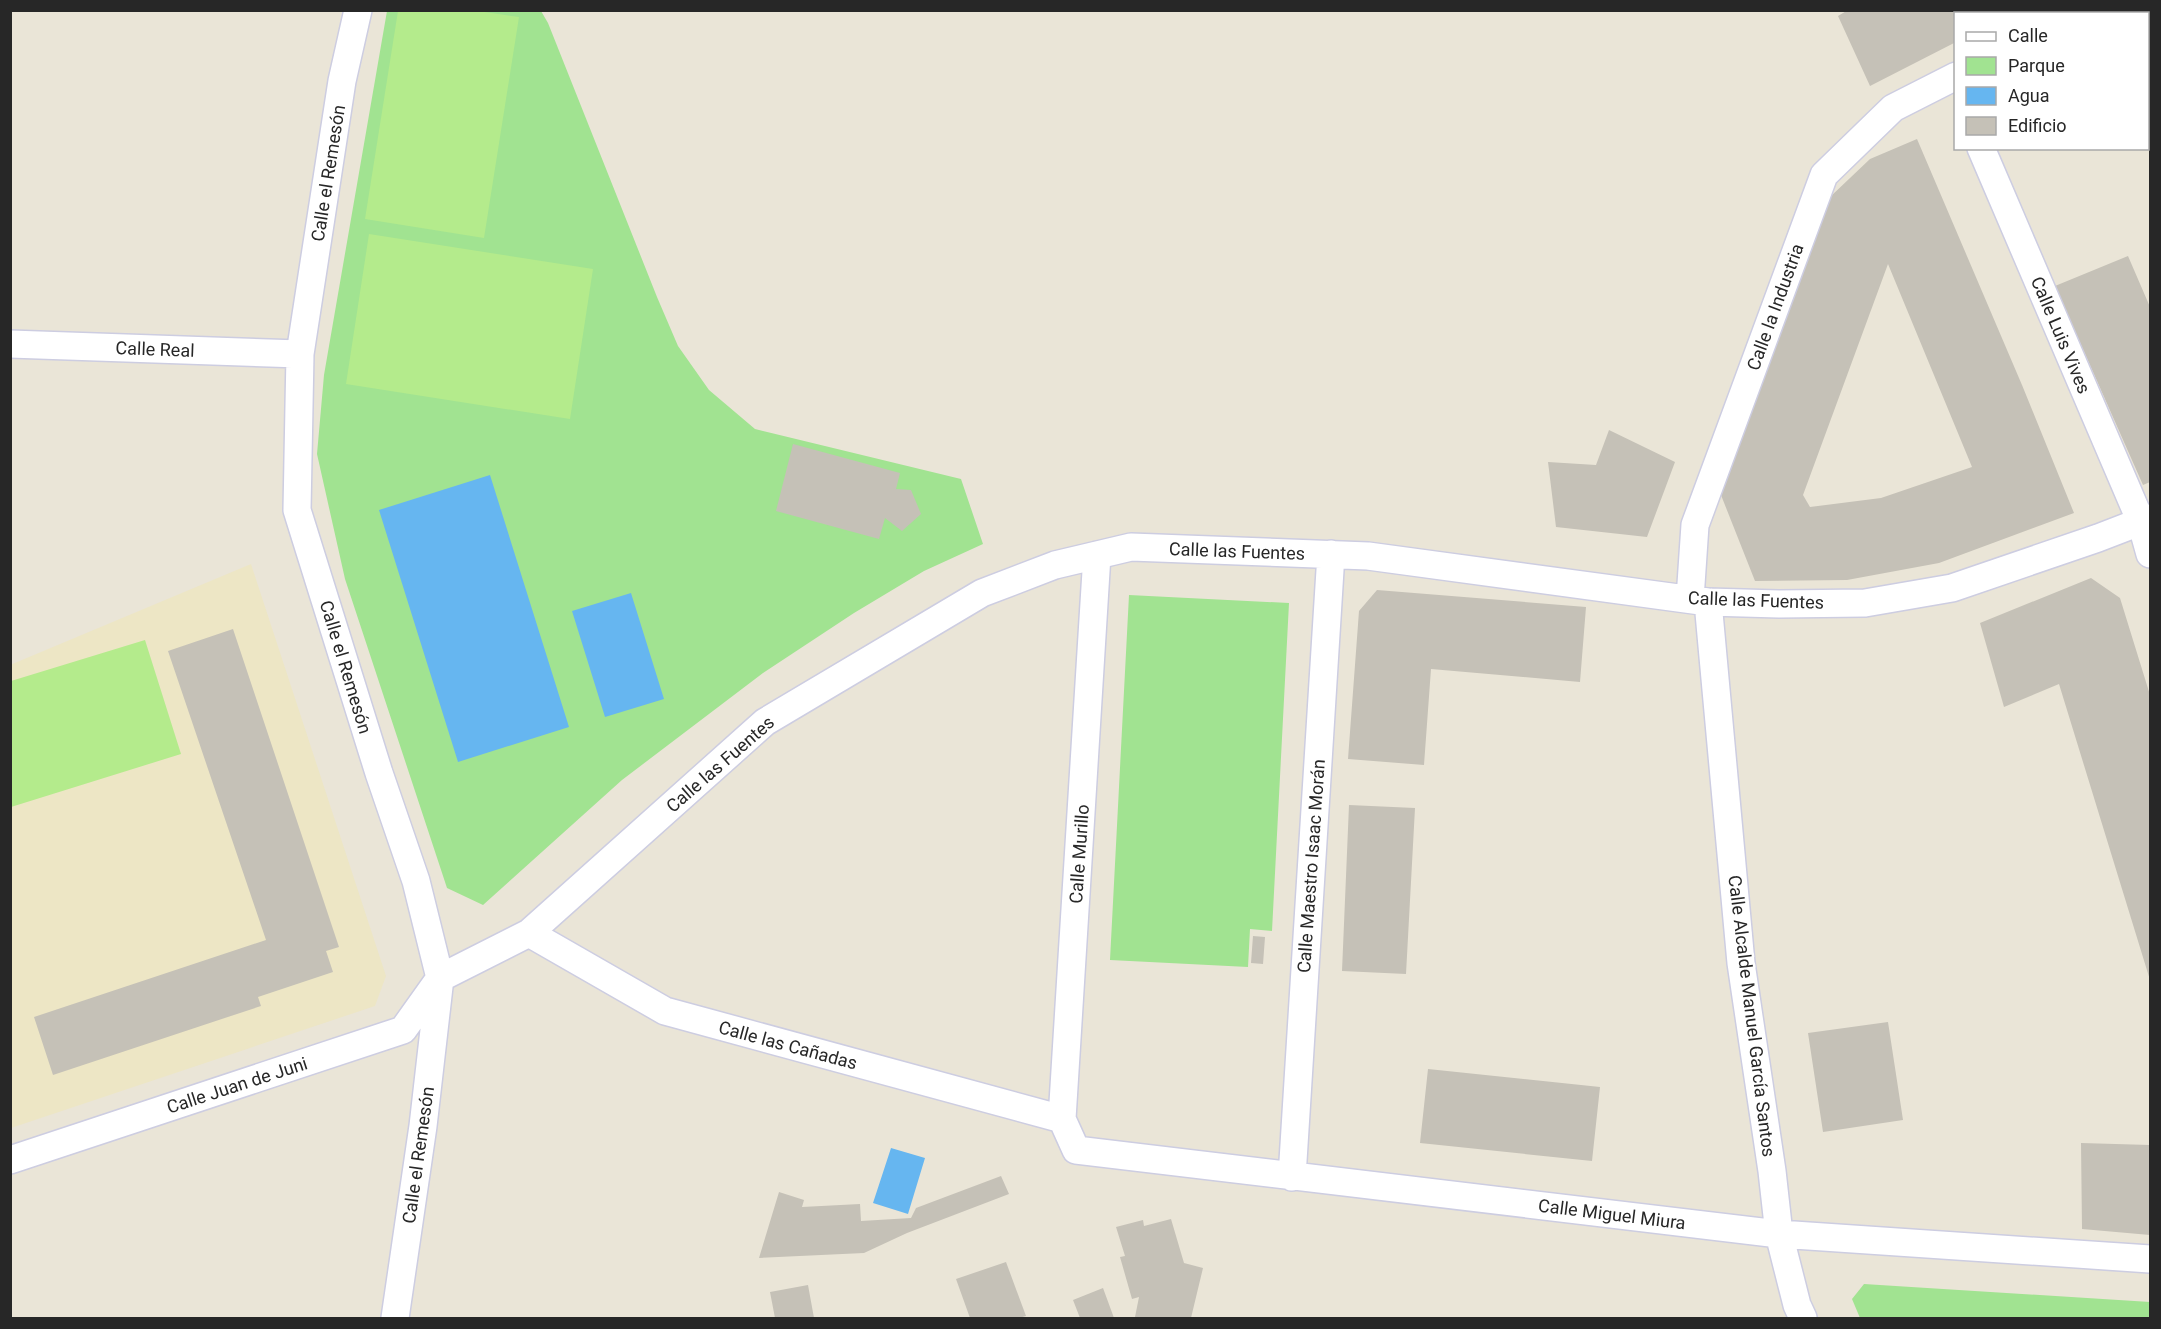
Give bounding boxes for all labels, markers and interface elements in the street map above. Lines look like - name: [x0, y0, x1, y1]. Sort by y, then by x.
- legend: [1954, 12, 2149, 150]
- text: Calle: [2008, 25, 2048, 46]
- text: Parque: [2008, 55, 2065, 76]
- text: Agua: [2008, 85, 2050, 106]
- street label: Calle el Remesón: [307, 103, 349, 243]
- text: Edificio: [2008, 115, 2067, 136]
- street label: Calle la Industria: [1742, 241, 1808, 373]
- street label: Calle Luis Vives: [2027, 273, 2095, 397]
- street label: Calle Real: [115, 337, 195, 361]
- street label: Calle las Fuentes: [1169, 538, 1305, 564]
- street label: Calle las Fuentes: [1688, 587, 1824, 613]
- street label: Calle el Remesón: [316, 598, 376, 736]
- street label: Calle las Fuentes: [662, 711, 778, 817]
- street label: Calle Maestro Isaac Morán: [1293, 758, 1329, 974]
- street label: Calle Murillo: [1065, 804, 1093, 904]
- street label: Calle Alcalde Manuel García Santos: [1724, 874, 1780, 1158]
- street label: Calle las Cañadas: [716, 1016, 860, 1074]
- street label: Calle Juan de Juni: [164, 1052, 310, 1118]
- street label: Calle el Remesón: [398, 1085, 438, 1225]
- street label: Calle Miguel Miura: [1537, 1195, 1687, 1233]

